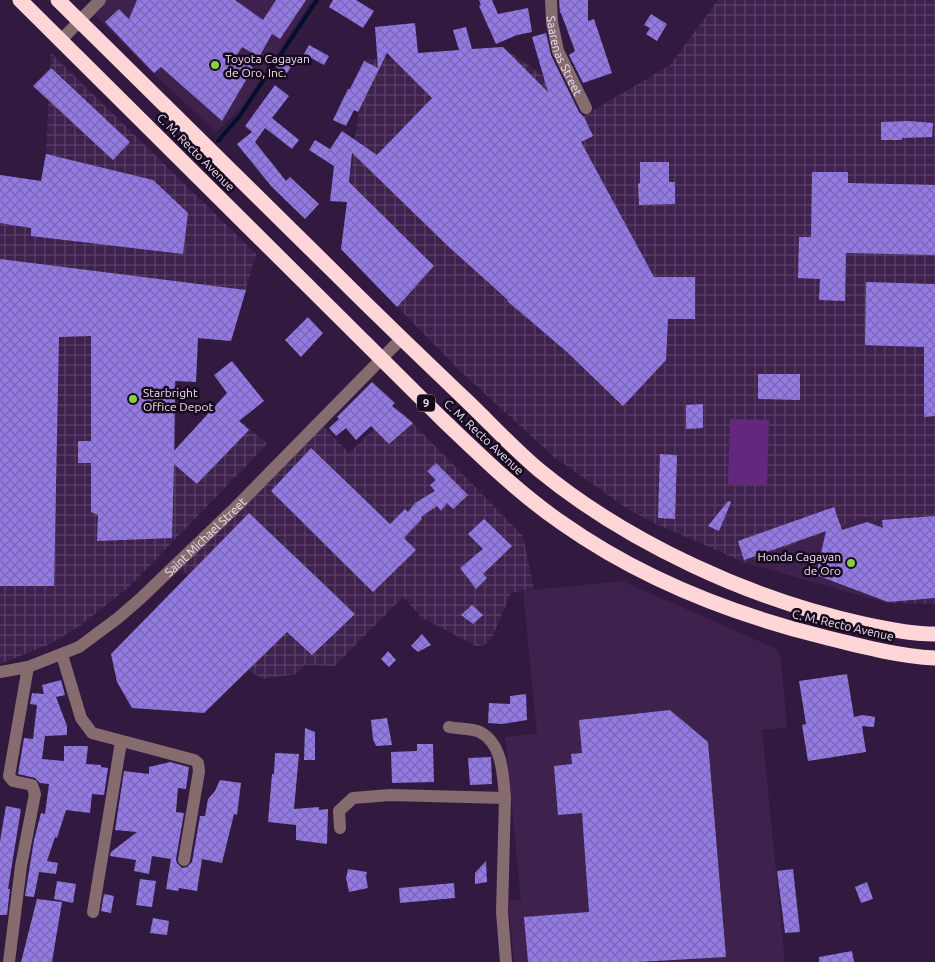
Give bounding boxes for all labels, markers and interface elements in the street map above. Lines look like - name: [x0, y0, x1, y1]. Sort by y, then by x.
- street label: Saarenas Street: [545, 16, 585, 98]
- place label: Toyota Cagayan de Oro, Inc.: [225, 52, 310, 79]
- marker: Toyota Cagayan de Oro, Inc.: [209, 59, 221, 71]
- street label: C. M. Recto Avenue: [155, 111, 237, 193]
- place label: Starbright Office Depot: [143, 386, 213, 413]
- marker: Starbright Office Depot: [127, 393, 139, 405]
- road number: 9: [417, 394, 435, 412]
- street label: C. M. Recto Avenue: [442, 397, 526, 477]
- street label: Saint Michael Street: [162, 494, 249, 579]
- place label: Honda Cagayan de Oro: [757, 550, 841, 577]
- marker: Honda Cagayan de Oro: [845, 557, 857, 569]
- street label: C. M. Recto Avenue: [791, 607, 895, 643]

